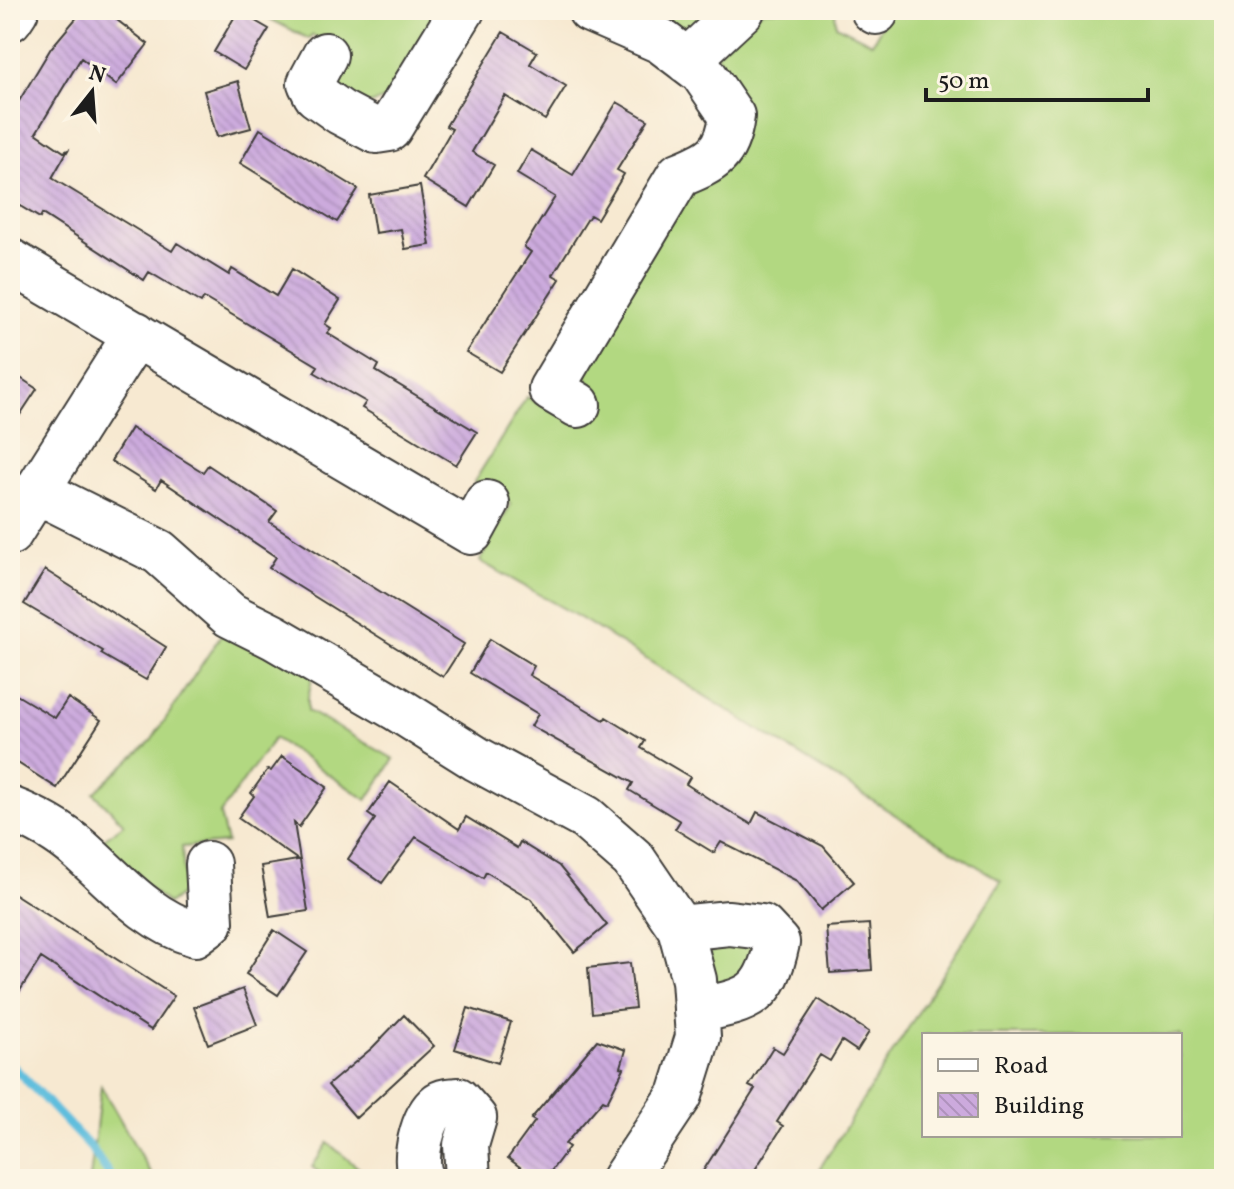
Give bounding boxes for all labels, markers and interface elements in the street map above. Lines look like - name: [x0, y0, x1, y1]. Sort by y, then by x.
- north arrow: [52, 52, 132, 132]
- scale bar: [926, 52, 1148, 102]
- text: N: [85, 58, 109, 92]
- text: 50 m: [938, 65, 990, 99]
- legend: [922, 1033, 1182, 1137]
- text: Road: [994, 1050, 1048, 1084]
- text: Building: [994, 1090, 1084, 1124]

